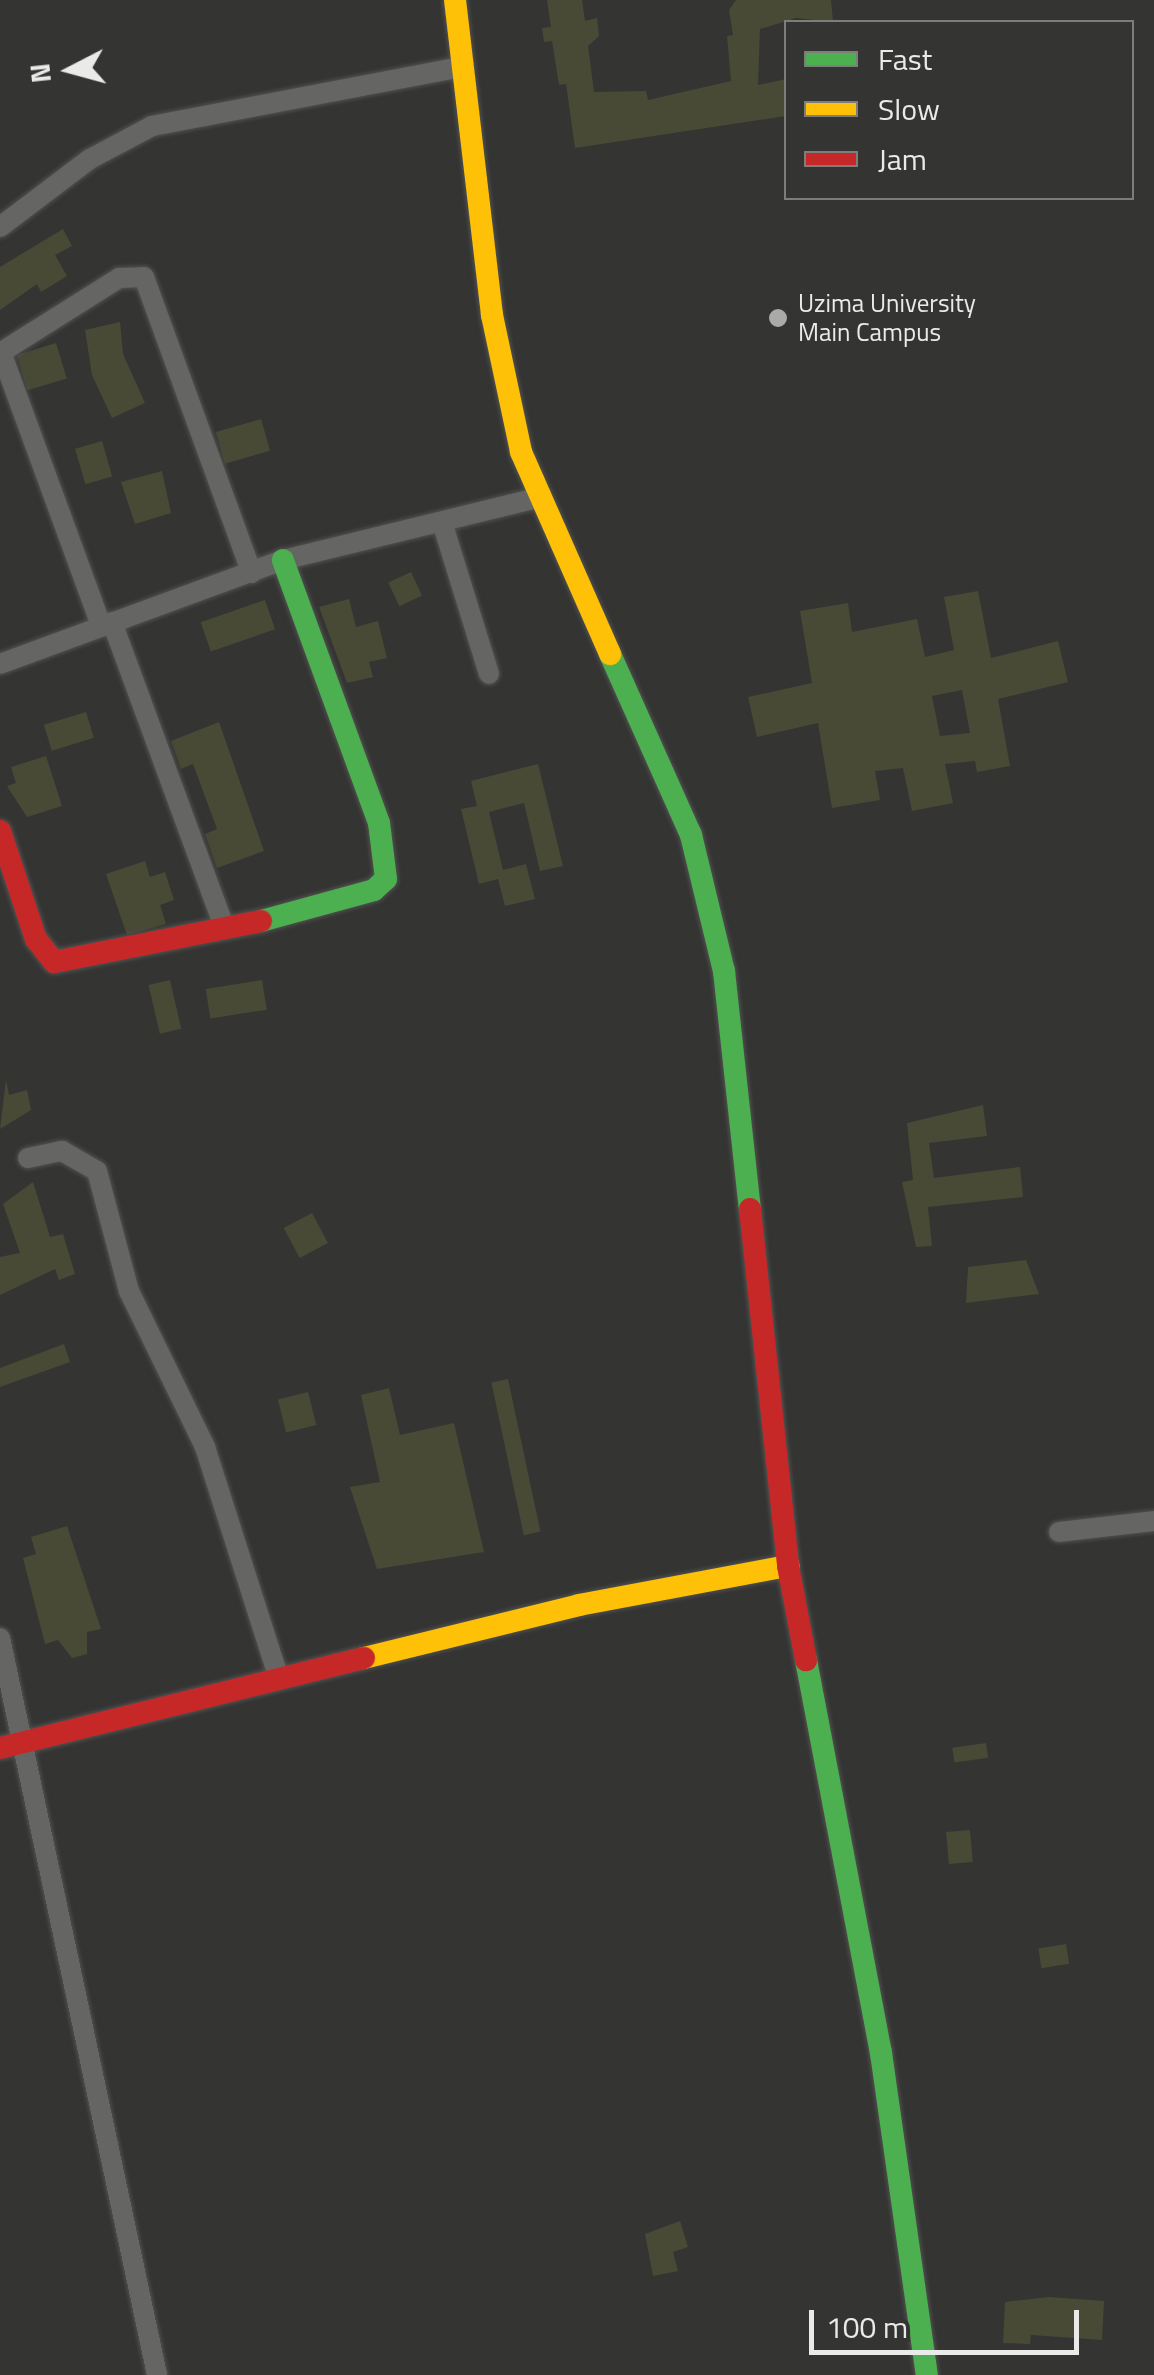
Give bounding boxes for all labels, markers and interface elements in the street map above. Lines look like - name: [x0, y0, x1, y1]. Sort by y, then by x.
- north arrow: [20, 20, 120, 120]
- legend: [784, 20, 1134, 200]
- text: Fast: [878, 36, 932, 82]
- text: N: [17, 61, 62, 85]
- text: Slow: [878, 86, 940, 132]
- text: Jam: [878, 136, 927, 182]
- place label: Uzima University Main Campus: [798, 289, 976, 348]
- marker: Uzima University Main Campus: [767, 307, 789, 329]
- scale bar: [814, 2290, 1084, 2352]
- text: 100 m: [826, 2304, 908, 2350]

